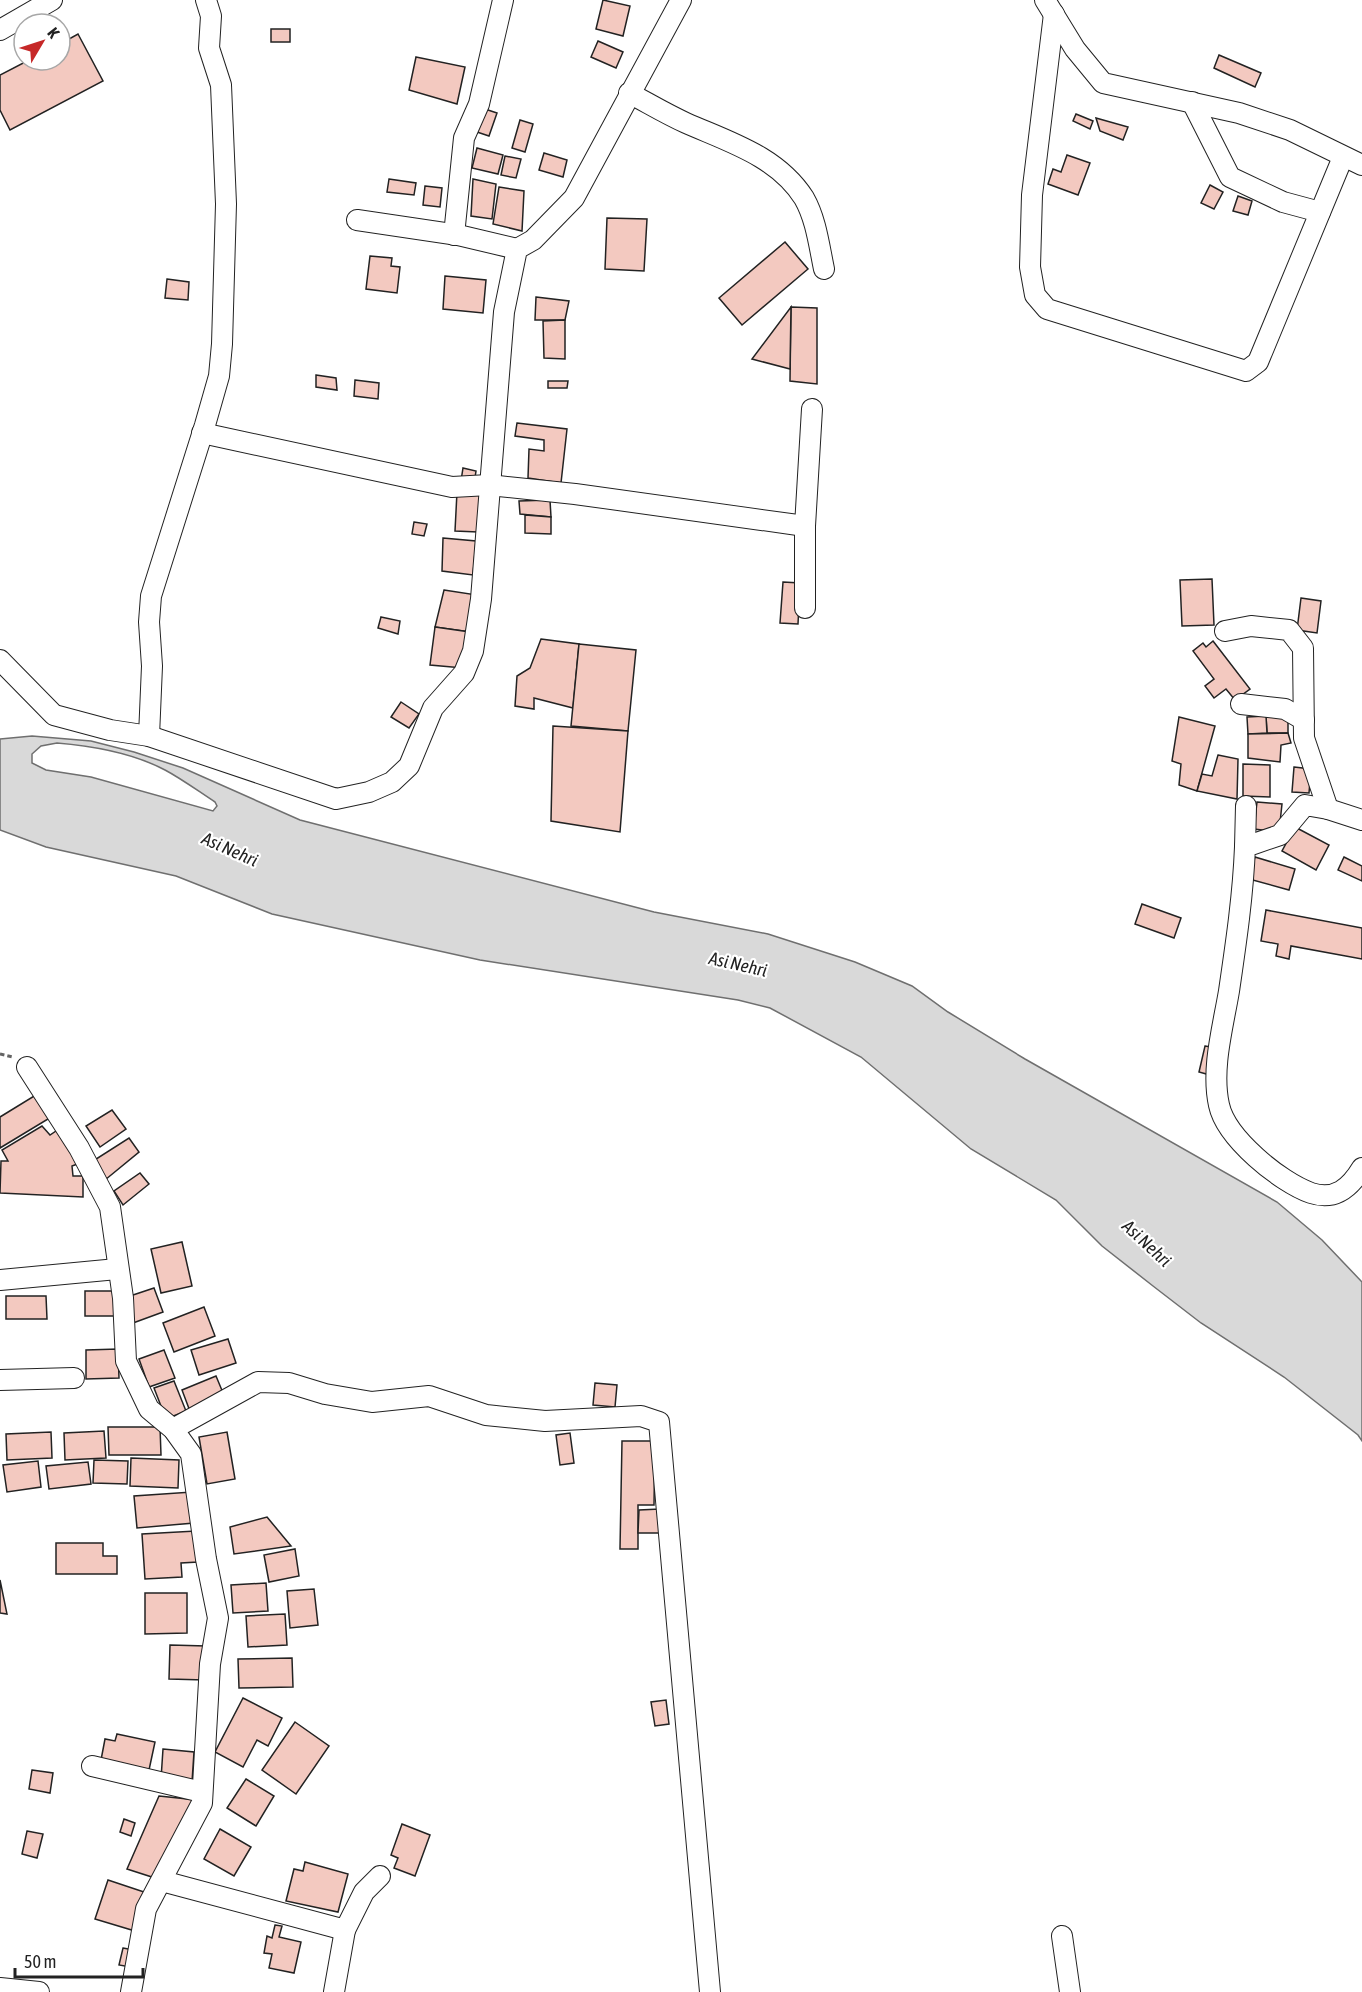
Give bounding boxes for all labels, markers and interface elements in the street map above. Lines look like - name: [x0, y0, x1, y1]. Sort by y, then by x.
- north arrow: [12, 12, 72, 72]
- text: K: [44, 24, 63, 41]
- water label: Asi Nehri: [198, 827, 261, 871]
- water label: Asi Nehri: [706, 947, 769, 981]
- water label: Asi Nehri: [1118, 1215, 1176, 1271]
- scale bar: [15, 1941, 142, 1979]
- text: 50 m: [24, 1951, 56, 1972]

